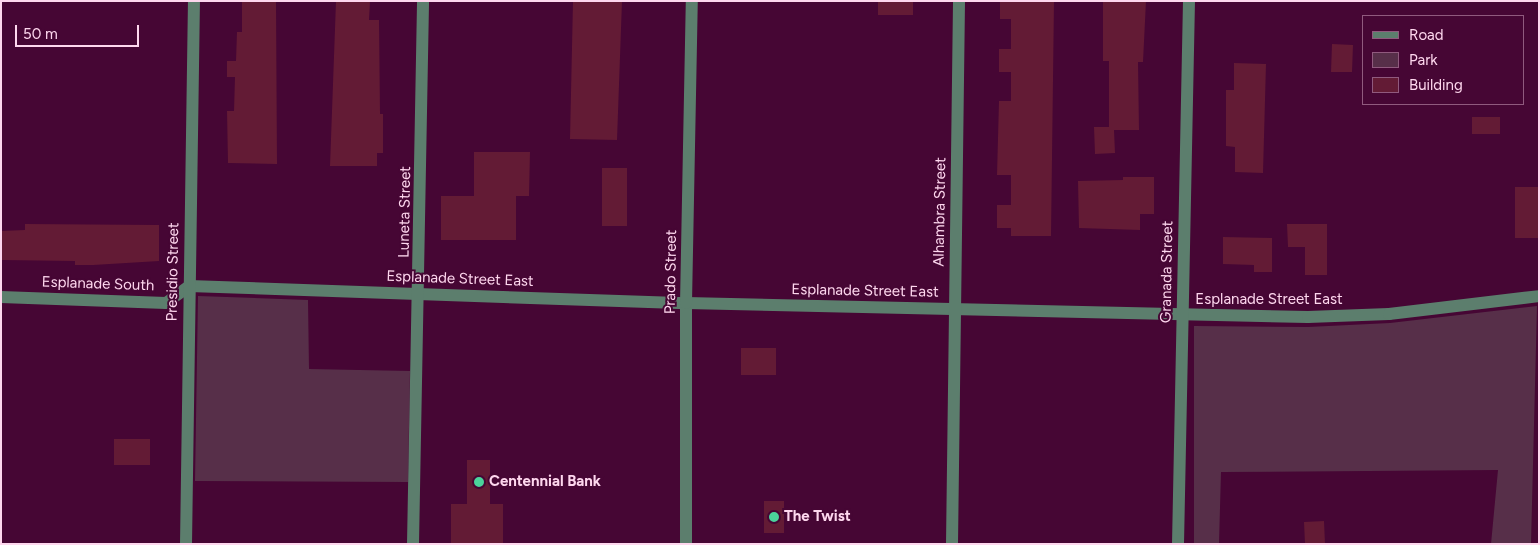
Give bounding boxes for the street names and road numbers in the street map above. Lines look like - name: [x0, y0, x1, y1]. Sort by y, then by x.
- street label: Alhambra Street: [930, 157, 950, 267]
- street label: Luneta Street: [395, 166, 415, 258]
- street label: Granada Street: [1157, 221, 1177, 323]
- street label: Presidio Street: [163, 222, 183, 322]
- street label: Prado Street: [661, 230, 681, 314]
- street label: Esplanade Street East: [386, 267, 534, 291]
- street label: Esplanade South: [41, 273, 155, 295]
- street label: Esplanade Street East: [791, 281, 939, 301]
- street label: Esplanade Street East: [1195, 291, 1343, 309]

